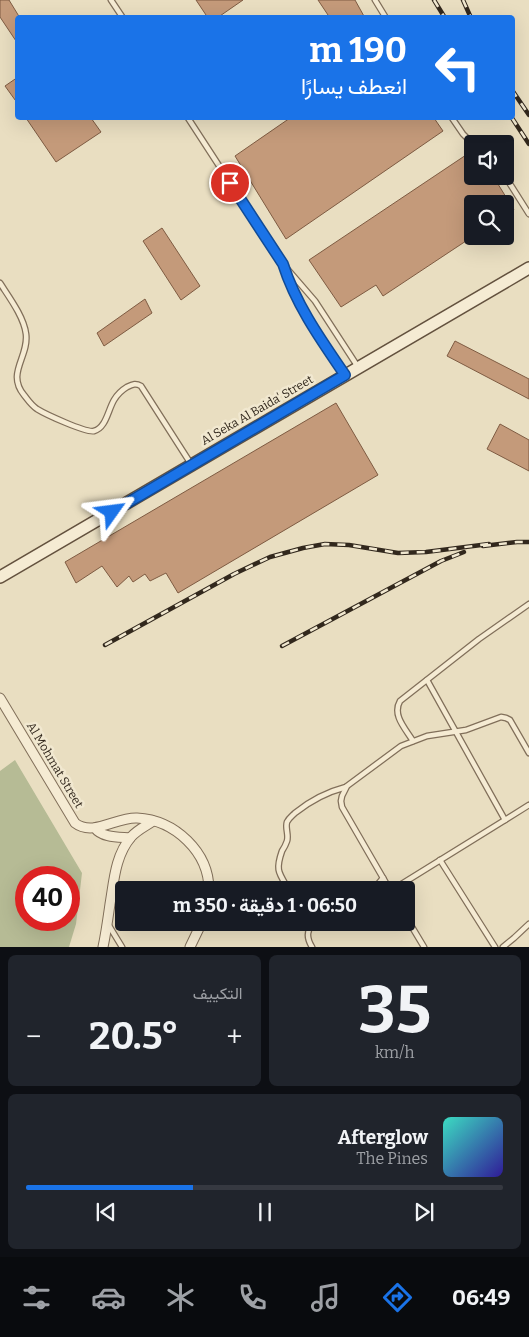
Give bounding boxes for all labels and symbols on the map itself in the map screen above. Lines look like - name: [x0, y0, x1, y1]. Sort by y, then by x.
- pin: [209, 162, 251, 204]
- street label: Al Seka Al Baida' Street: [199, 372, 316, 448]
- position arrow: [85, 485, 137, 537]
- street label: Al Mohmat Street: [24, 720, 86, 811]
- speed limit sign: 40: [15, 866, 80, 931]

